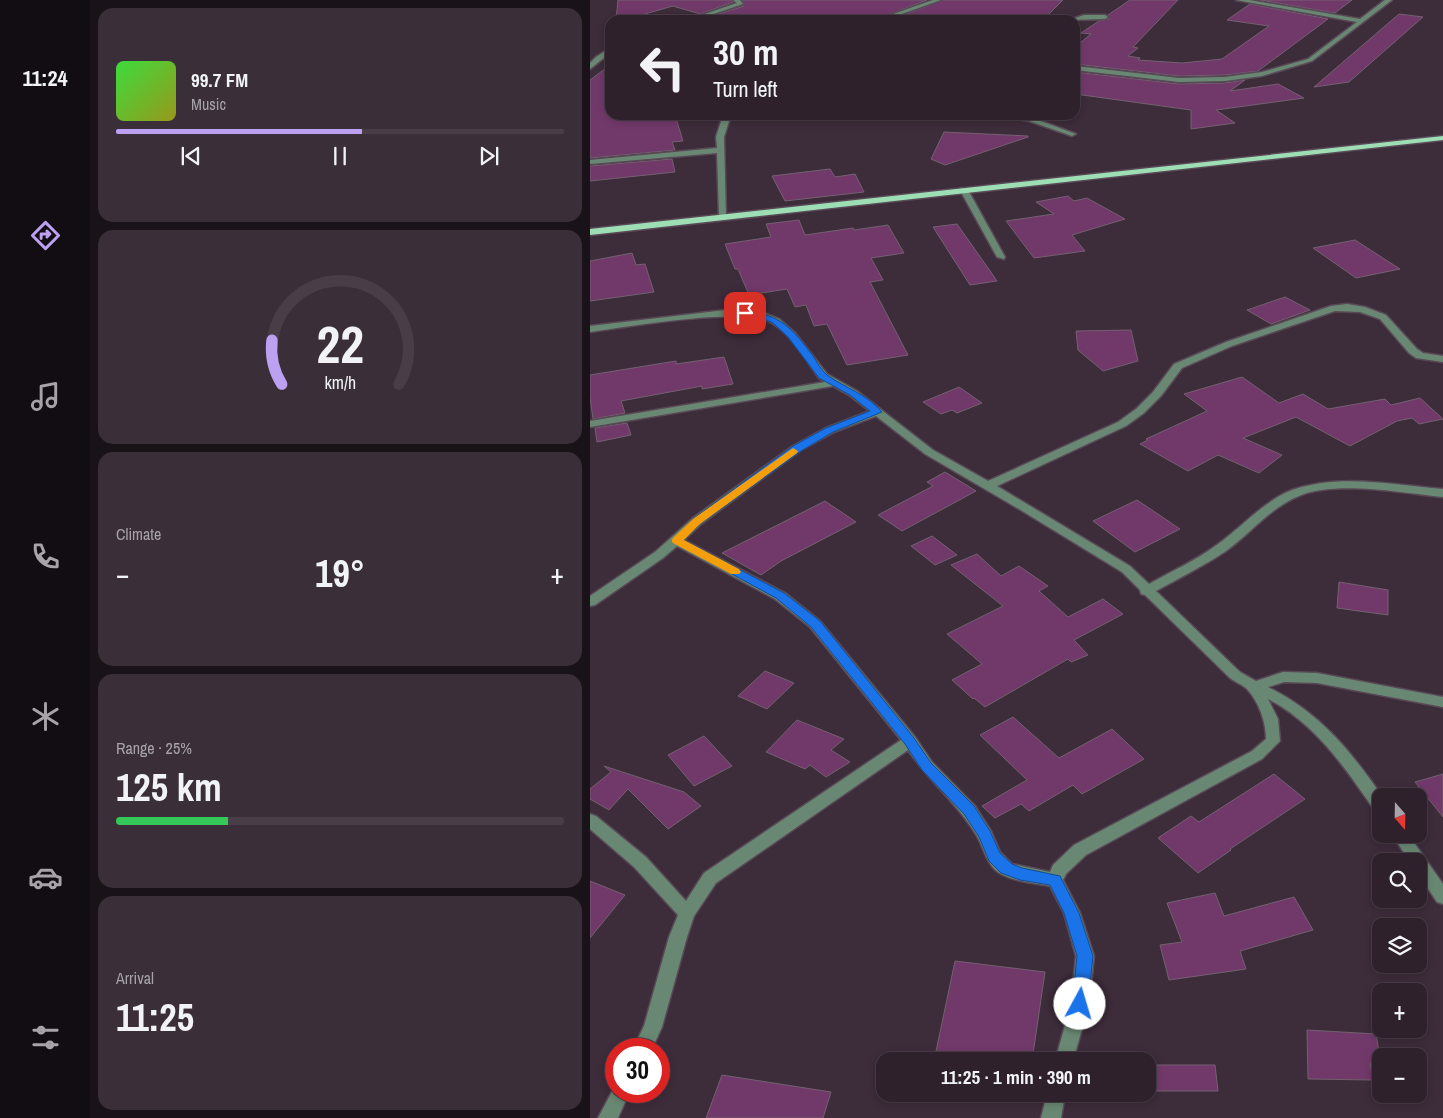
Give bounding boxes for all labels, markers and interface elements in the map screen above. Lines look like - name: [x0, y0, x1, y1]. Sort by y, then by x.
- text: 30 m: [713, 29, 778, 76]
- icon: left: [630, 35, 695, 100]
- text: 11:24: [22, 63, 68, 93]
- text: 99.7 FM: [191, 67, 248, 93]
- text: Turn left: [713, 74, 778, 104]
- text: Music: [191, 93, 226, 115]
- icon: previous: [177, 142, 205, 170]
- icon: pause: [326, 142, 354, 170]
- icon: next: [475, 142, 503, 170]
- icon: directions: [28, 218, 63, 253]
- pin: [724, 292, 766, 334]
- icon: arrive: [731, 299, 759, 327]
- text: 22: [316, 309, 364, 379]
- text: km/h: [324, 371, 356, 395]
- icon: music: [28, 379, 63, 414]
- text: Climate: [116, 523, 161, 545]
- icon: phone: [28, 539, 63, 574]
- text: 19°: [315, 548, 365, 599]
- text: −: [116, 555, 129, 593]
- text: +: [551, 555, 564, 593]
- icon: climate: [28, 699, 63, 734]
- text: Range · 25%: [116, 737, 192, 759]
- text: 125 km: [116, 762, 222, 813]
- north arrow: [1372, 788, 1428, 842]
- map controls: [1372, 788, 1427, 1103]
- button: search: [1372, 853, 1427, 908]
- icon: car: [28, 860, 63, 895]
- button: layers: [1372, 918, 1427, 973]
- text: Arrival: [116, 967, 154, 989]
- position arrow: [1053, 977, 1105, 1029]
- button: +: [1372, 983, 1427, 1038]
- text: 11:25: [116, 992, 194, 1043]
- icon: filters: [28, 1020, 63, 1055]
- speed limit sign: 30: [605, 1038, 670, 1103]
- button: −: [1372, 1048, 1427, 1103]
- text: 11:25 · 1 min · 390 m: [941, 1064, 1091, 1090]

